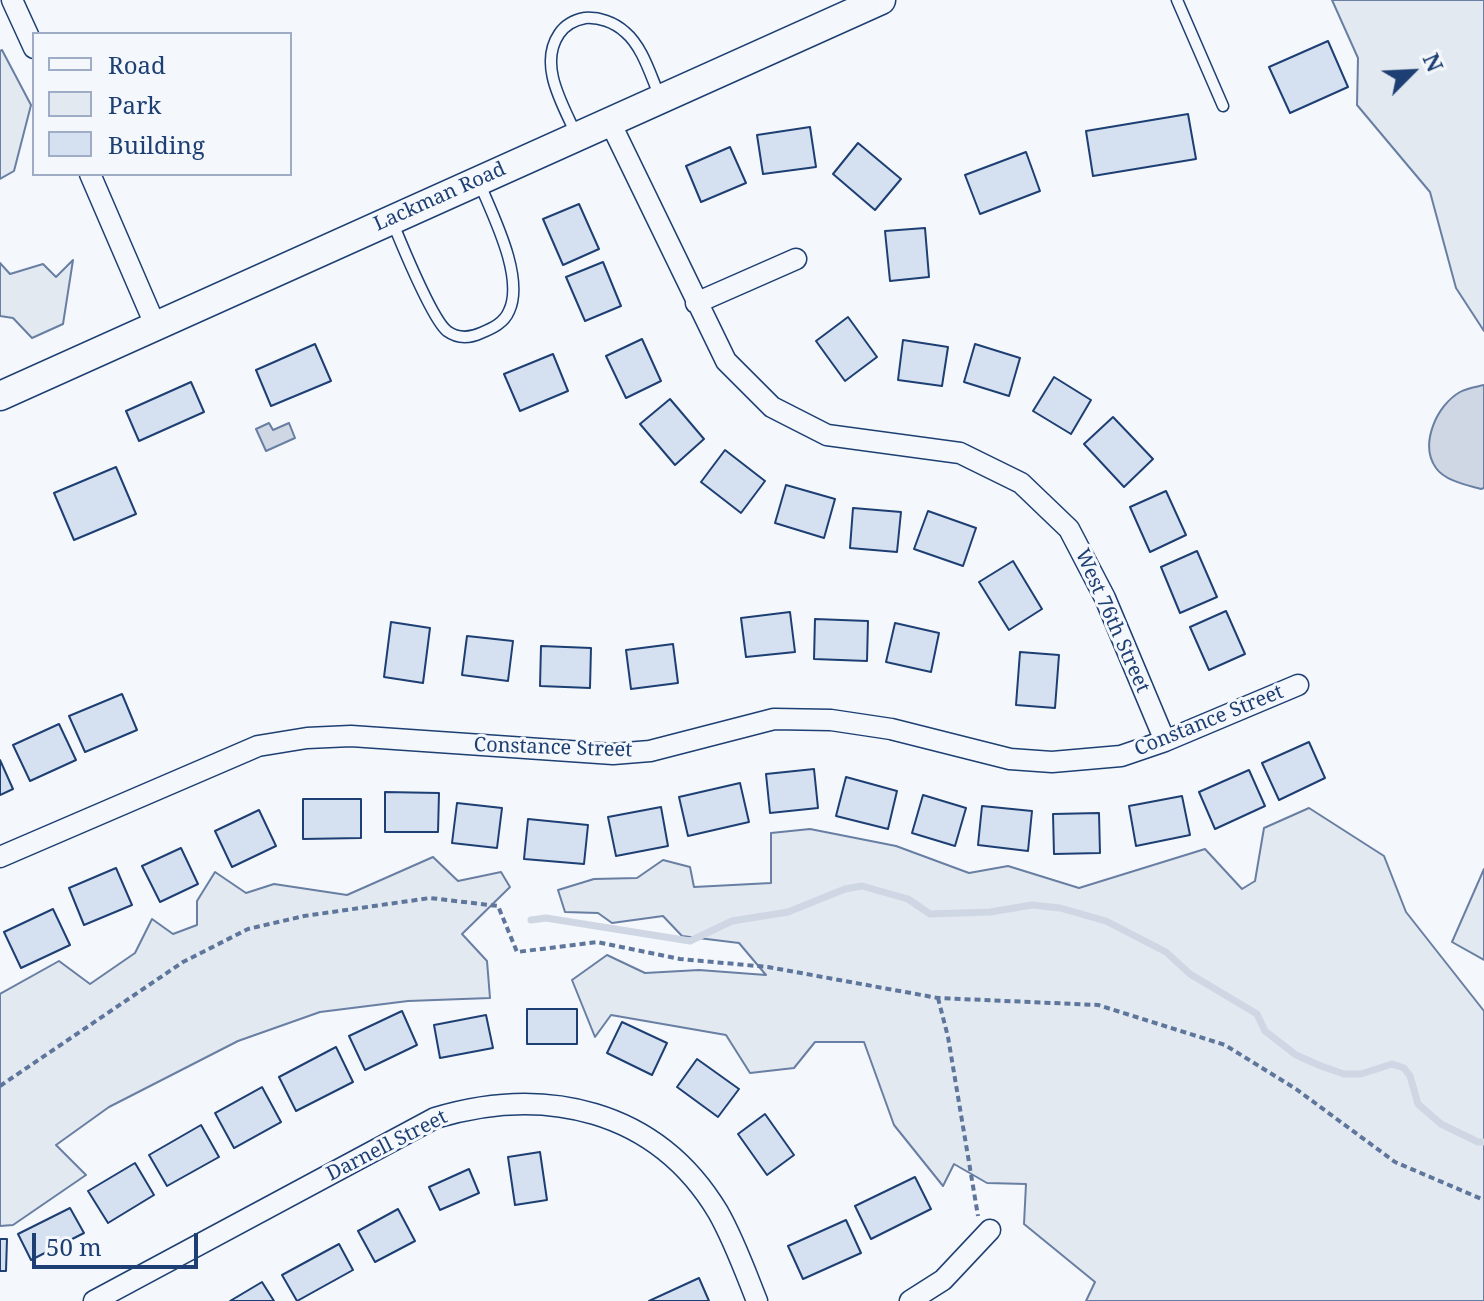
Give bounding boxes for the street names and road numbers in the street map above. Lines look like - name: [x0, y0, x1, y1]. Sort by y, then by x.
- street label: Lackman Road: [370, 157, 510, 237]
- street label: West 76th Street: [1070, 545, 1154, 697]
- street label: Constance Street: [1131, 680, 1287, 762]
- street label: Constance Street: [473, 733, 633, 763]
- street label: Darnell Street: [323, 1105, 451, 1187]

